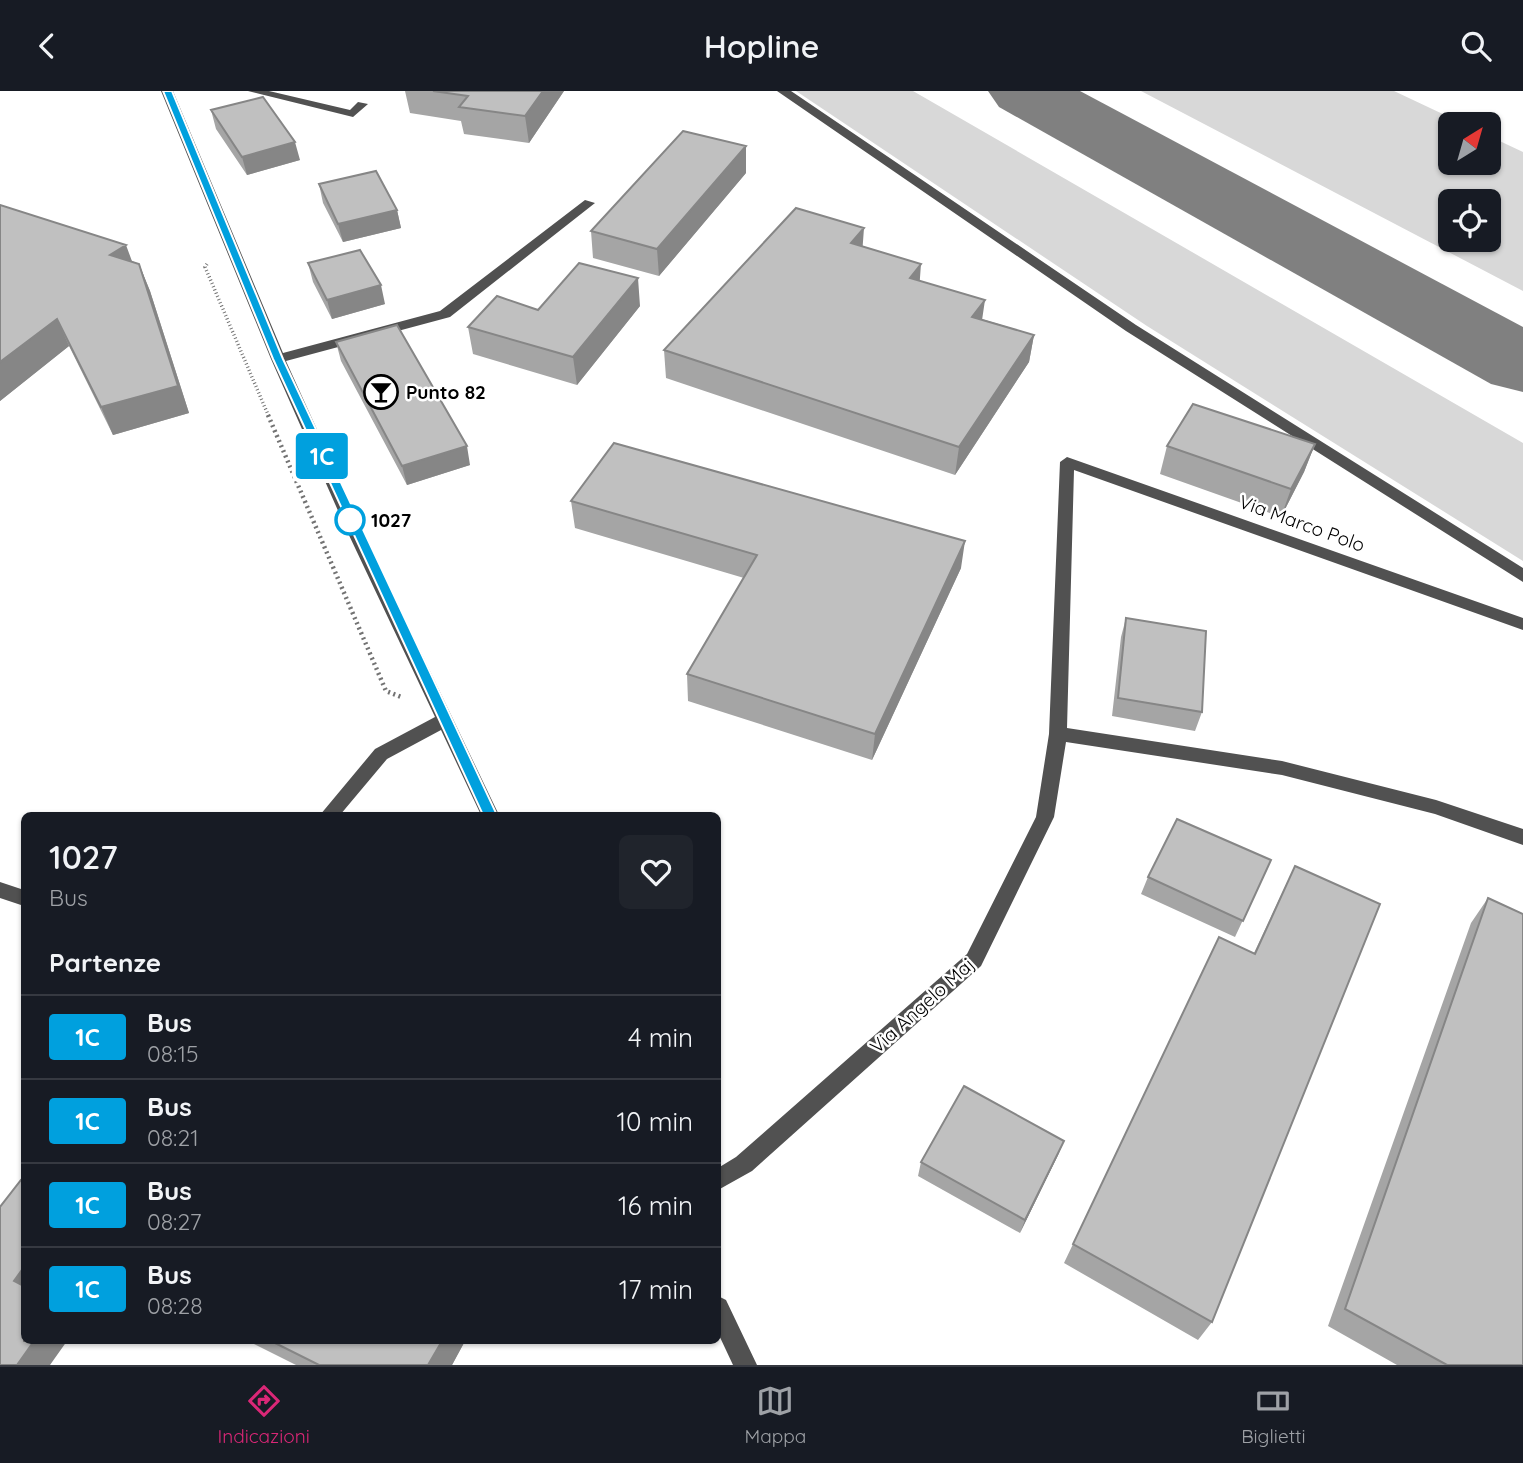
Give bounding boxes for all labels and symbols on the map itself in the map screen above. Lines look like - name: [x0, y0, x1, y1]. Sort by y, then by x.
- north arrow: [1438, 112, 1502, 175]
- bar icon: Punto 82: [362, 373, 400, 411]
- place label: Punto 82: [406, 380, 486, 404]
- line badge: 1C: [290, 433, 354, 479]
- street label: Via Marco Polo: [1236, 489, 1368, 557]
- marker: 1027: [335, 505, 365, 535]
- place label: 1027: [371, 508, 411, 532]
- street label: Via Angelo Maj: [865, 952, 979, 1058]

